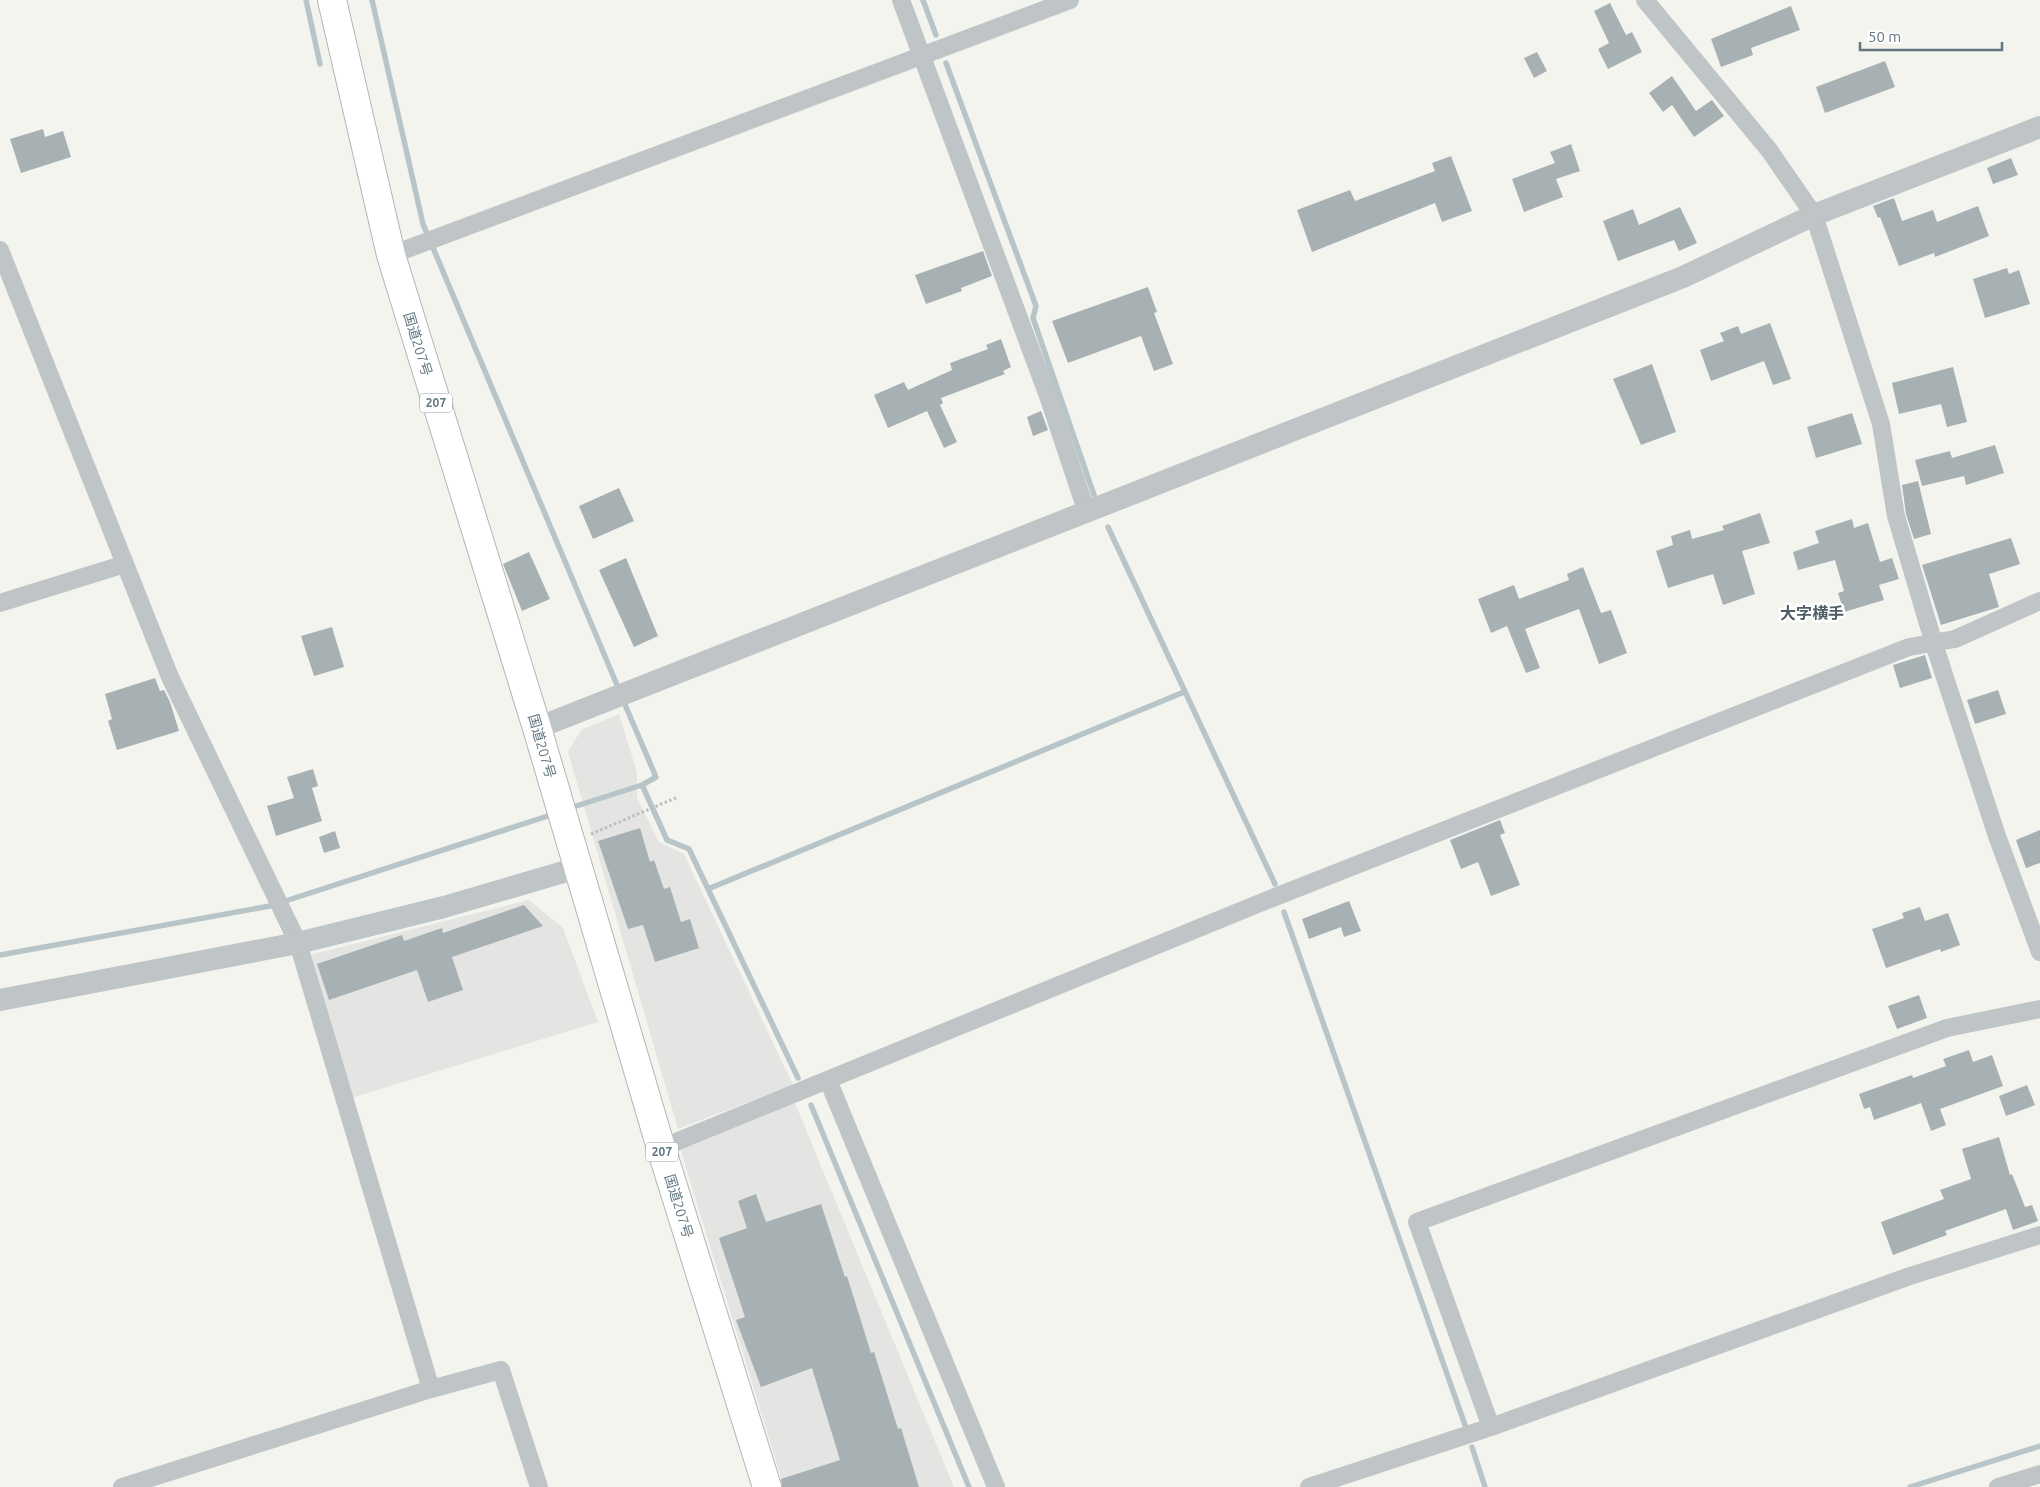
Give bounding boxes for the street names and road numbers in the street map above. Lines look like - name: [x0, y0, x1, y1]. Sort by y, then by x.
- street label: 国道207号: [401, 310, 435, 378]
- road number: 207: [420, 393, 452, 412]
- street label: 国道207号: [525, 712, 559, 780]
- road number: 207: [646, 1142, 678, 1162]
- street label: 国道207号: [662, 1172, 696, 1240]

